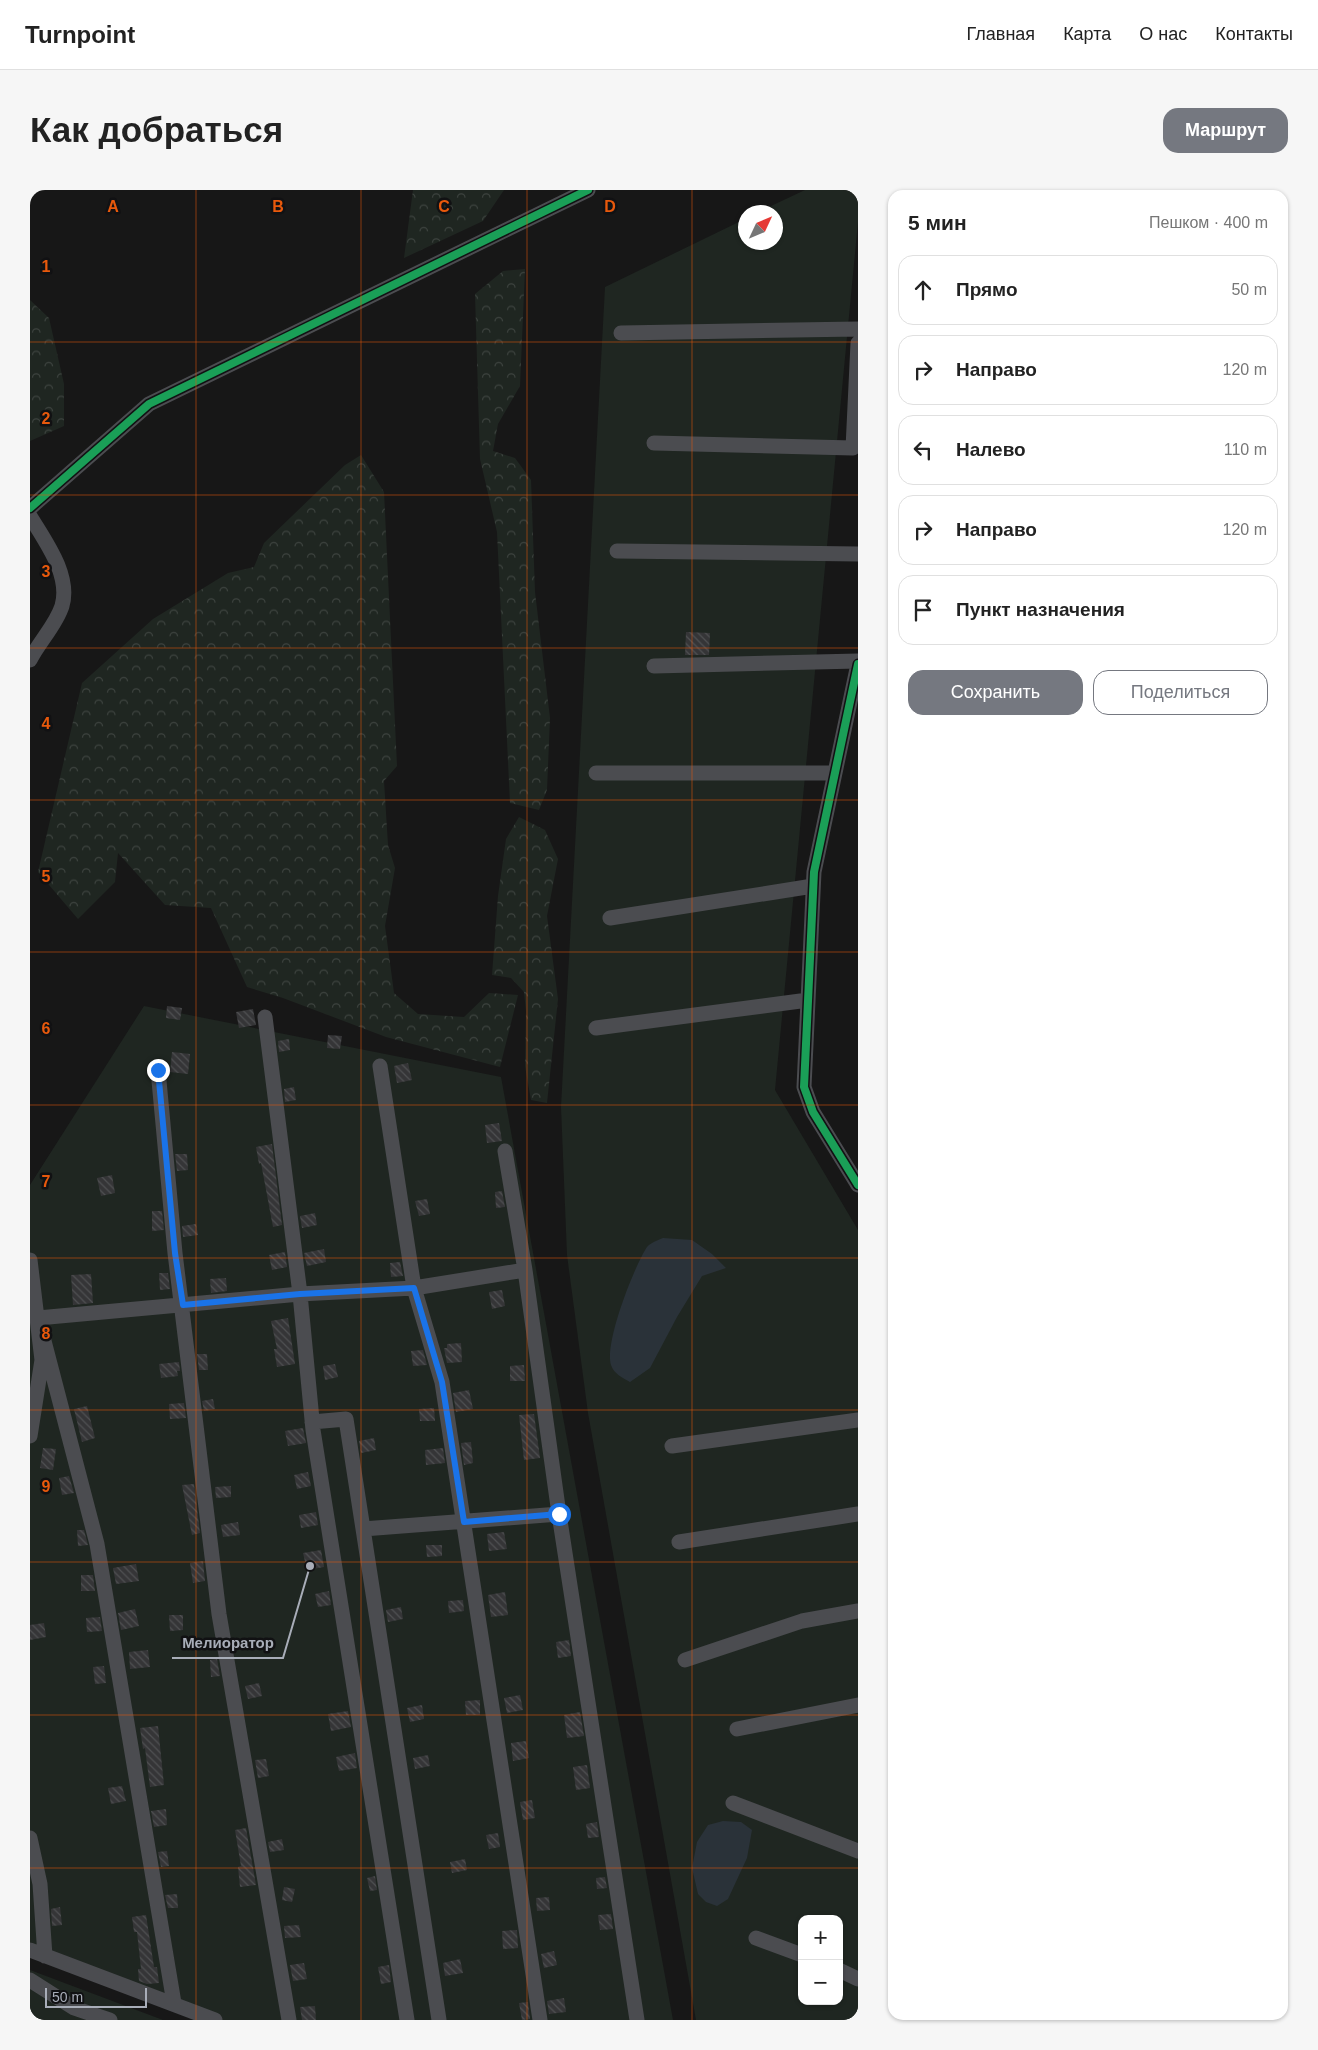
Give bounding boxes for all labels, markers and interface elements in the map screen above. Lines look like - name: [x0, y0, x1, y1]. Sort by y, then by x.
- text: Turnpoint: [25, 21, 135, 48]
- text: Главная: [967, 24, 1035, 44]
- text: Карта: [1063, 24, 1111, 44]
- text: О нас: [1139, 24, 1187, 44]
- text: Контакты: [1215, 24, 1293, 44]
- button: Маршрут: [1163, 108, 1288, 153]
- text: Как добраться: [30, 110, 283, 149]
- text: A: [107, 198, 119, 215]
- text: B: [272, 198, 284, 215]
- text: C: [438, 198, 450, 215]
- text: D: [604, 198, 616, 215]
- north arrow: [738, 205, 783, 250]
- text: 5 мин: [908, 211, 967, 234]
- text: Пешком · 400 m: [1149, 214, 1268, 231]
- text: 1: [42, 258, 51, 275]
- icon: ahead: [909, 276, 937, 304]
- text: Прямо: [956, 279, 1018, 300]
- text: 50 m: [1231, 281, 1267, 298]
- icon: right: [909, 356, 937, 384]
- text: Направо: [956, 359, 1037, 380]
- text: 120 m: [1223, 361, 1267, 378]
- text: 2: [42, 410, 51, 427]
- icon: left: [909, 436, 937, 464]
- text: Налево: [956, 439, 1026, 460]
- text: 110 m: [1224, 441, 1267, 458]
- icon: right: [909, 516, 937, 544]
- text: Направо: [956, 519, 1037, 540]
- text: 120 m: [1223, 521, 1267, 538]
- text: 3: [42, 563, 51, 580]
- icon: arrive: [909, 596, 937, 624]
- text: Пункт назначения: [956, 599, 1125, 620]
- button: Сохранить: [908, 670, 1083, 715]
- button: Поделиться: [1093, 670, 1268, 715]
- text: 4: [42, 715, 51, 732]
- text: 5: [42, 868, 51, 885]
- text: 6: [42, 1020, 51, 1037]
- route end: [147, 1059, 170, 1082]
- text: 7: [42, 1173, 51, 1190]
- text: 8: [42, 1325, 51, 1342]
- text: 9: [42, 1478, 51, 1495]
- route start: [548, 1503, 571, 1526]
- callout: Мелиоратор: [172, 1628, 283, 1658]
- text: Мелиоратор: [182, 1634, 274, 1651]
- map controls: [798, 1915, 843, 2005]
- button: +: [798, 1915, 843, 1960]
- button: −: [798, 1960, 843, 2005]
- scale bar: [45, 1985, 148, 2008]
- text: 50 m: [52, 1989, 83, 2005]

